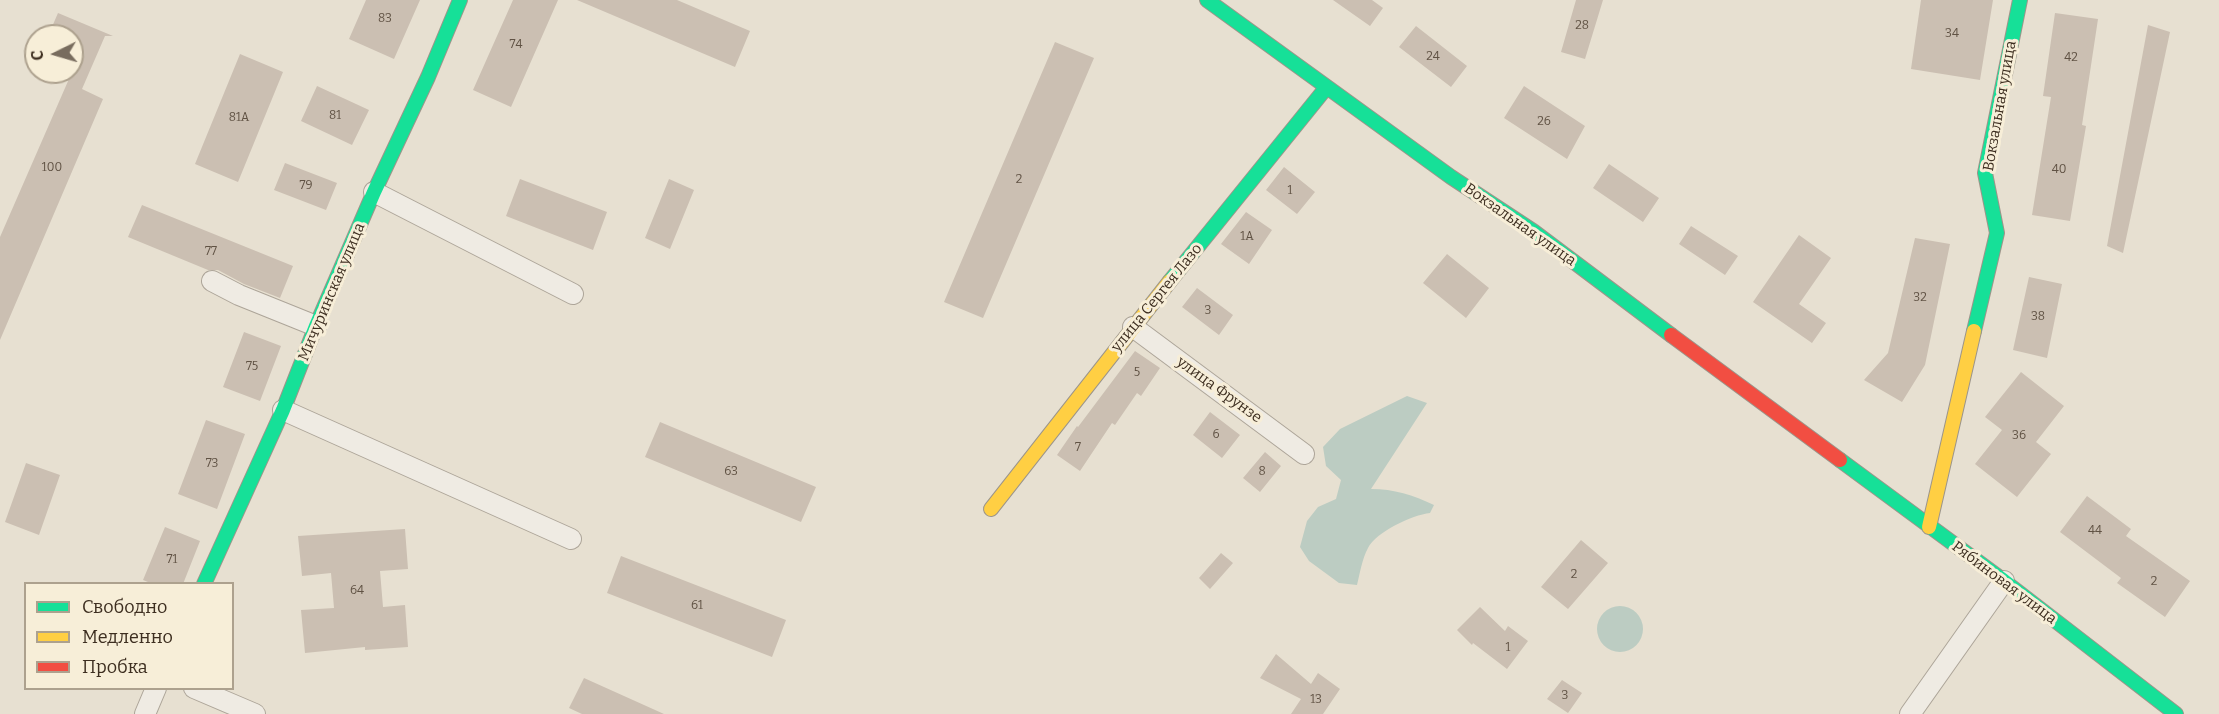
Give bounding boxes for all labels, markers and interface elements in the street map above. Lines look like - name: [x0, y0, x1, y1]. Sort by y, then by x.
- house number: 83: [378, 12, 392, 26]
- house number: 28: [1575, 19, 1589, 33]
- north arrow: [24, 24, 84, 84]
- house number: 34: [1945, 27, 1959, 41]
- house number: 74: [510, 38, 522, 52]
- street label: Вокзальная улица: [1980, 39, 2020, 173]
- text: С: [28, 50, 47, 61]
- house number: 24: [1426, 50, 1440, 64]
- house number: 42: [2064, 51, 2078, 65]
- house number: 81: [329, 109, 341, 123]
- house number: 81А: [229, 111, 249, 125]
- house number: 26: [1537, 115, 1551, 129]
- house number: 100: [42, 161, 62, 175]
- house number: 40: [2052, 163, 2066, 177]
- house number: 2: [1016, 173, 1022, 187]
- house number: 79: [300, 179, 312, 193]
- street label: Вокзальная улица: [1461, 180, 1579, 270]
- house number: 1: [1288, 184, 1292, 198]
- street label: Мичуринская улица: [295, 220, 369, 364]
- house number: 1А: [1240, 230, 1254, 244]
- street label: улица Сергея Лазо: [1108, 240, 1206, 356]
- house number: 77: [205, 245, 217, 259]
- house number: 32: [1913, 291, 1927, 305]
- house number: 3: [1205, 304, 1211, 318]
- house number: 38: [2031, 310, 2045, 324]
- street label: улица Фрунзе: [1173, 353, 1265, 427]
- house number: 75: [246, 360, 258, 374]
- house number: 5: [1134, 366, 1140, 380]
- house number: 6: [1212, 428, 1220, 442]
- house number: 36: [2012, 429, 2026, 443]
- house number: 7: [1075, 441, 1081, 455]
- house number: 73: [206, 457, 218, 471]
- house number: 63: [724, 465, 738, 479]
- house number: 8: [1258, 465, 1266, 479]
- house number: 44: [2088, 524, 2102, 538]
- street label: Рябиновая улица: [1948, 538, 2060, 628]
- house number: 71: [167, 553, 177, 567]
- house number: 2: [1571, 568, 1577, 582]
- house number: 2: [2151, 575, 2157, 589]
- legend: [24, 582, 234, 690]
- house number: 64: [350, 584, 364, 598]
- text: Свободно: [82, 596, 167, 618]
- house number: 61: [691, 599, 703, 613]
- text: Медленно: [82, 626, 173, 648]
- house number: 1: [1506, 641, 1510, 655]
- text: Пробка: [82, 656, 148, 678]
- house number: 3: [1562, 689, 1568, 703]
- house number: 13: [1310, 693, 1322, 707]

